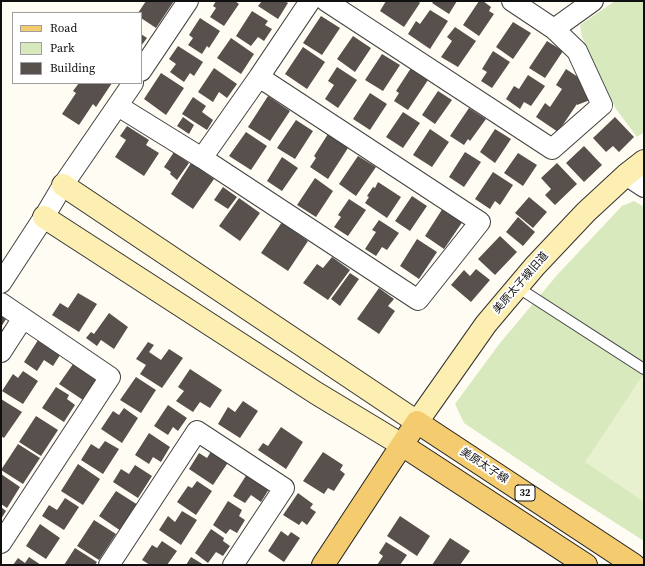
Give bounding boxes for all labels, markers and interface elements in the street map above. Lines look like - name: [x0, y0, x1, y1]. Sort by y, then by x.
- legend: [12, 12, 142, 84]
- text: Road: [50, 20, 77, 36]
- text: Park: [50, 40, 75, 56]
- text: Building: [50, 60, 95, 76]
- street label: 美原太子線旧道: [491, 250, 551, 316]
- street label: 美原太子線: [457, 445, 511, 487]
- road number: 32: [515, 485, 535, 501]

